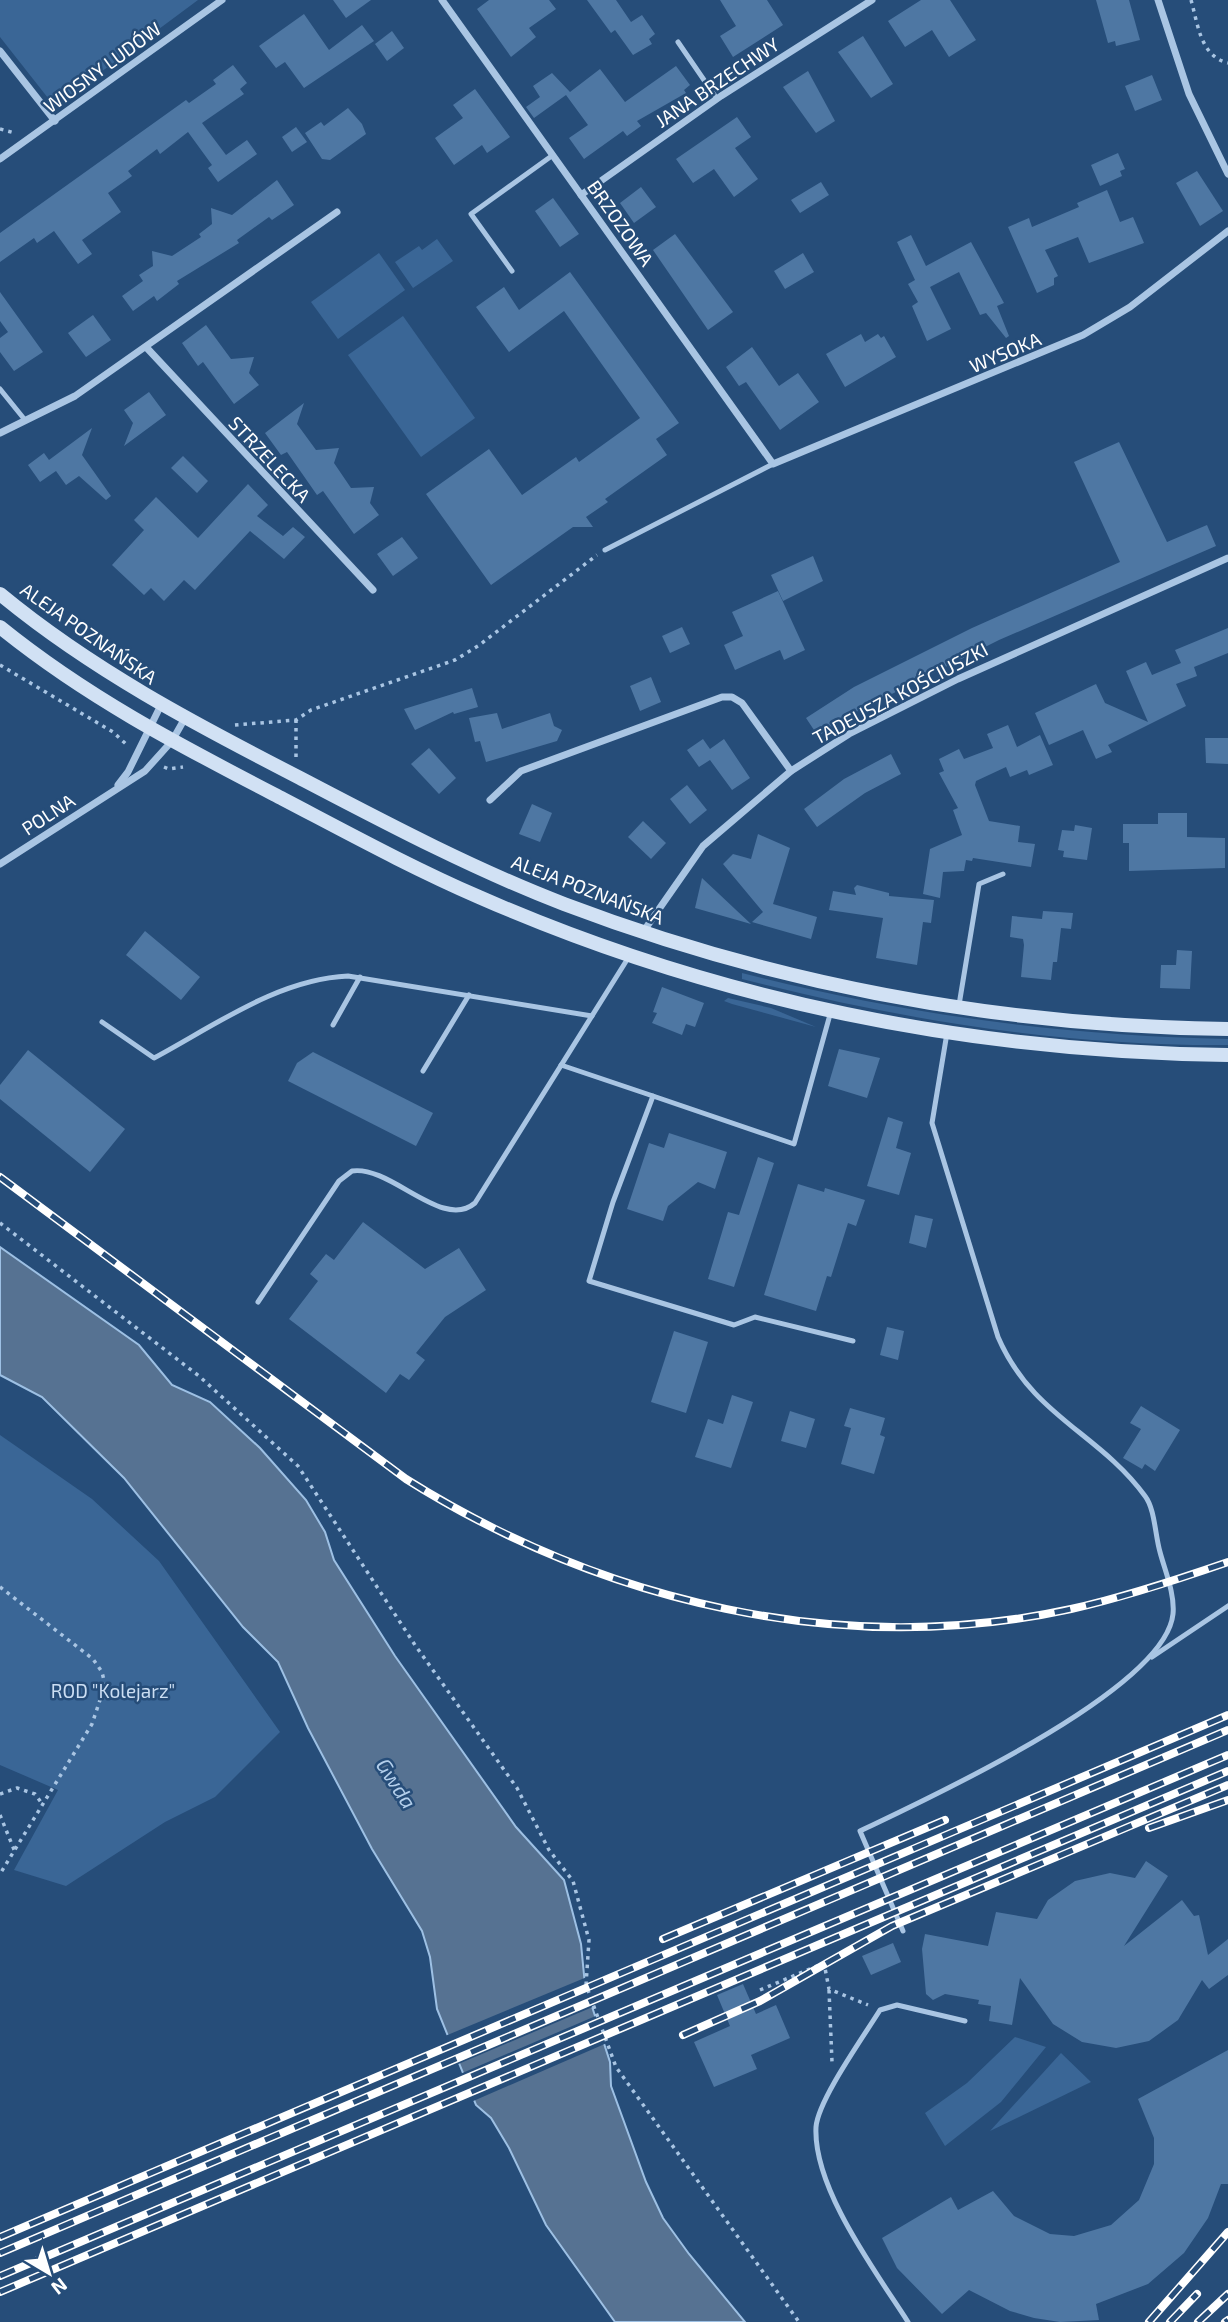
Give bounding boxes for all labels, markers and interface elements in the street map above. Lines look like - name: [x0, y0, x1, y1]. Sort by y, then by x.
- street label: WIOSNY LUDÓW: [39, 17, 165, 117]
- street label: JANA BRZECHWY: [651, 32, 783, 132]
- street label: BRZOZOWA: [583, 176, 659, 270]
- street label: WYSOKA: [966, 327, 1044, 377]
- street label: STRZELECKA: [224, 411, 316, 507]
- street label: ALEJA POZNAŃSKA: [16, 577, 162, 689]
- street label: TADEUSZA KOŚCIUSZKI: [809, 637, 991, 749]
- street label: POLNA: [17, 788, 79, 840]
- street label: ALEJA POZNAŃSKA: [509, 849, 668, 929]
- park label: ROD "Kolejarz": [51, 1679, 175, 1702]
- water label: Gwda: [372, 1753, 422, 1813]
- north arrow: [14, 2238, 84, 2308]
- text: N: [47, 2274, 72, 2300]

